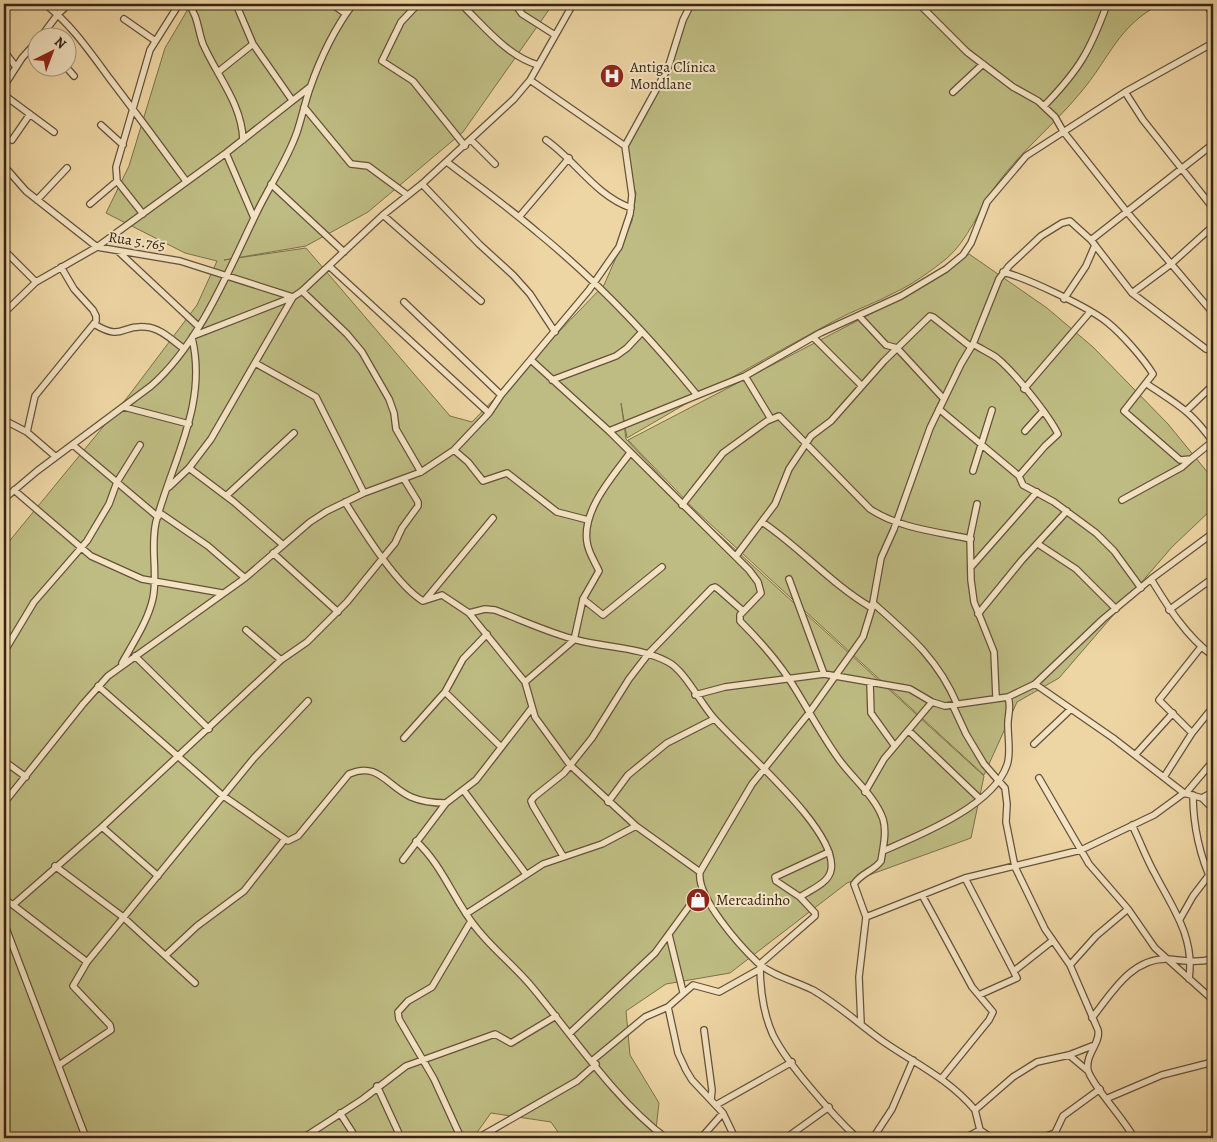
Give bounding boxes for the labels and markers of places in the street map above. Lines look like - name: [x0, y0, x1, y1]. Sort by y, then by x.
- place label: Antiga Clínica Mondlane: [629, 57, 716, 94]
- hospital icon: Antiga Clínica Mondlane: [599, 63, 625, 89]
- shop icon: Mercadinho: [685, 887, 711, 913]
- place label: Mercadinho: [716, 890, 790, 910]

